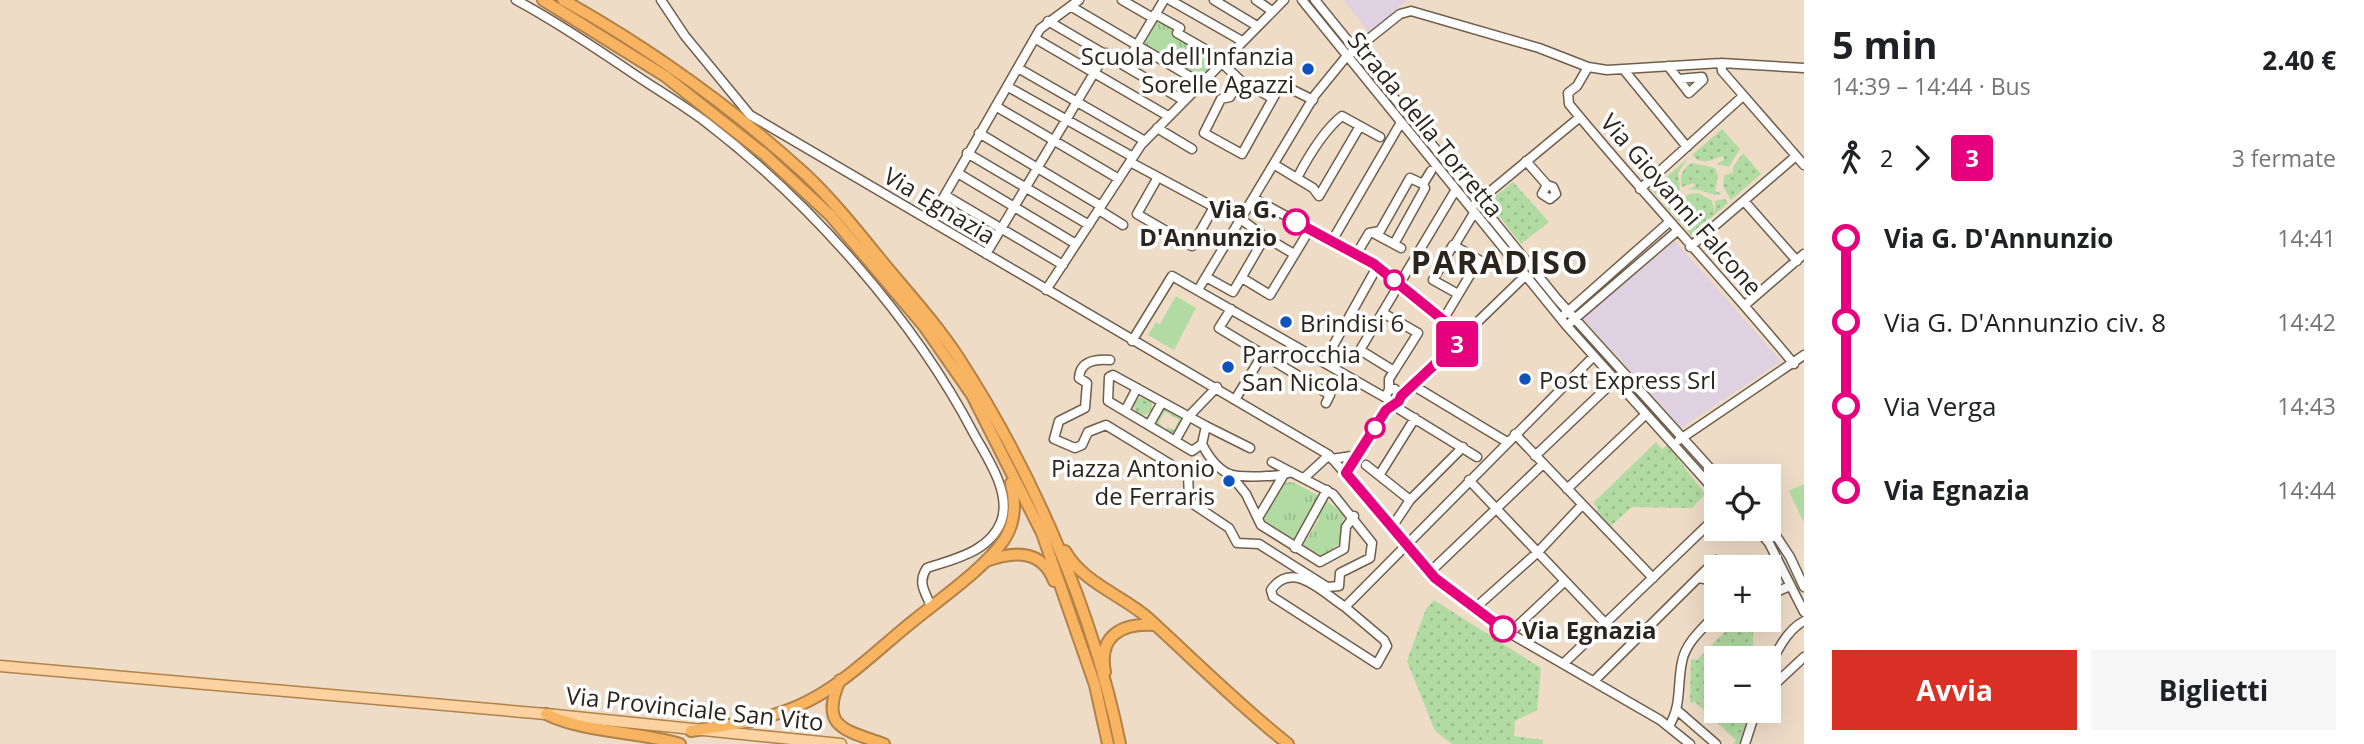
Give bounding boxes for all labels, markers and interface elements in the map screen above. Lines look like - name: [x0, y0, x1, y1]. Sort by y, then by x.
- text: 5 min: [1832, 18, 1937, 70]
- street label: Strada della Torretta: [1341, 24, 1511, 224]
- place label: Scuola dell'Infanzia Sorelle Agazzi: [1081, 39, 1294, 100]
- text: 2.40 €: [2262, 42, 2336, 78]
- marker: Scuola dell'Infanzia Sorelle Agazzi: [1300, 61, 1316, 77]
- text: 14:39 – 14:44 · Bus: [1832, 70, 2031, 102]
- street label: Via Giovanni Falcone: [1594, 106, 1770, 302]
- icon: walk: [1832, 139, 1870, 177]
- icon: forward: [1903, 139, 1941, 177]
- text: 3: [1965, 141, 1979, 174]
- text: 2: [1880, 142, 1893, 174]
- text: 3 fermate: [2232, 142, 2336, 174]
- street label: Via Egnazia: [878, 159, 1002, 251]
- place label: Via G. D'Annunzio: [1139, 192, 1277, 253]
- marker: Via G. D'Annunzio: [1283, 209, 1309, 235]
- text: Via G. D'Annunzio: [1884, 220, 2113, 256]
- text: 14:41: [2277, 222, 2336, 254]
- district label: PARADISO: [1411, 240, 1589, 283]
- unlabelled marker: [1384, 270, 1404, 290]
- text: Via G. D'Annunzio civ. 8: [1884, 304, 2166, 340]
- place label: Brindisi 6: [1300, 306, 1404, 339]
- text: 14:42: [2277, 306, 2336, 338]
- marker: Brindisi 6: [1278, 314, 1294, 330]
- line badge: 3: [1434, 321, 1480, 367]
- text: 3: [1450, 327, 1464, 360]
- place label: Parrocchia San Nicola: [1242, 337, 1361, 398]
- marker: Parrocchia San Nicola: [1220, 359, 1236, 375]
- place label: Post Express Srl: [1539, 363, 1716, 396]
- marker: Post Express Srl: [1517, 371, 1533, 387]
- text: Via Verga: [1884, 388, 1997, 424]
- text: 14:43: [2277, 390, 2336, 422]
- unlabelled marker: [1365, 418, 1385, 438]
- place label: Piazza Antonio de Ferraris: [1051, 451, 1215, 512]
- map controls: [1704, 464, 1781, 723]
- button: locate: [1704, 464, 1781, 541]
- text: Via Egnazia: [1884, 472, 2030, 508]
- marker: Piazza Antonio de Ferraris: [1221, 473, 1237, 489]
- text: 14:44: [2277, 474, 2336, 506]
- button: +: [1704, 555, 1781, 632]
- place label: Via Egnazia: [1522, 613, 1656, 646]
- marker: Via Egnazia: [1490, 616, 1516, 642]
- button: −: [1704, 646, 1781, 723]
- button: Avvia: [1832, 650, 2077, 730]
- button: Biglietti: [2091, 650, 2336, 730]
- street label: Via Provinciale San Vito: [565, 678, 825, 738]

